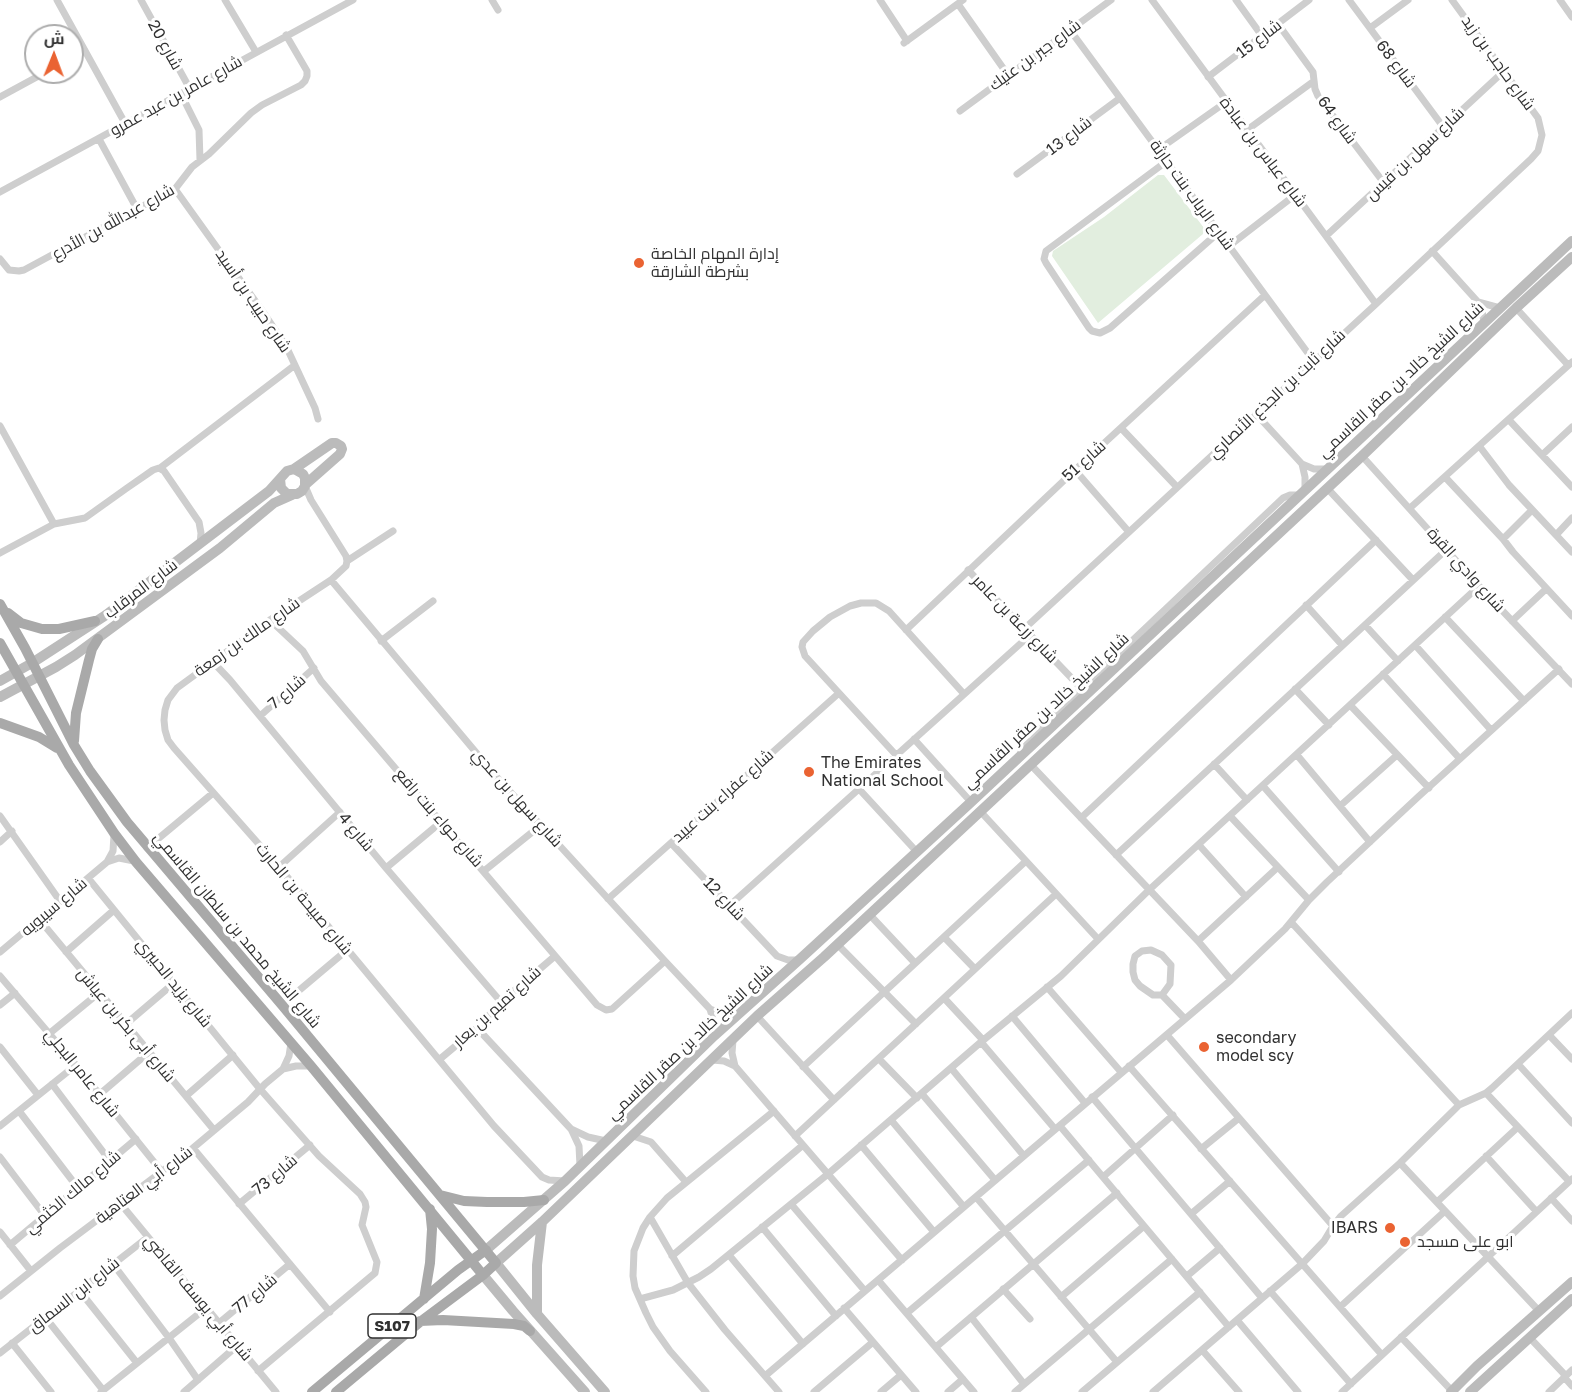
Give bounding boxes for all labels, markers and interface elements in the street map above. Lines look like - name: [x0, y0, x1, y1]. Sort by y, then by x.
- street label: شارع حاجب بن زيد: [1457, 12, 1539, 114]
- street label: شارع جبر بن عتيك: [985, 15, 1085, 95]
- street label: شارع 15: [1232, 16, 1286, 62]
- street label: شارع 20: [143, 17, 187, 73]
- north arrow: [24, 24, 84, 84]
- text: ش: [44, 28, 65, 48]
- street label: شارع 68: [1372, 36, 1420, 92]
- street label: شارع عامر بن عبد عمرو: [107, 52, 245, 140]
- street label: شارع 64: [1313, 92, 1361, 148]
- street label: شارع عباس بن عبادة: [1215, 93, 1311, 211]
- street label: شارع سهل بن قيس: [1362, 103, 1468, 205]
- street label: شارع 13: [1042, 113, 1096, 159]
- street label: شارع الرباب بنت حارثة: [1146, 136, 1238, 254]
- street label: شارع عبدالله بن الأدرع: [48, 180, 178, 264]
- place label: إدارة المهام الخاصة بشرطة الشارقة: [651, 244, 779, 282]
- street label: شارع حبيب بن أسيد: [211, 246, 295, 356]
- marker: إدارة المهام الخاصة بشرطة الشارقة: [632, 256, 646, 270]
- street label: شارع الشيخ خالد بن صقر القاسمي: [1314, 298, 1488, 462]
- street label: شارع ثابت بن الجذع الأنصاري: [1205, 325, 1349, 463]
- street label: شارع 51: [1058, 436, 1110, 486]
- street label: شارع وادي القرة: [1423, 524, 1509, 616]
- street label: شارع المرقاب: [101, 555, 181, 623]
- street label: شارع زرعة بن عامر: [968, 571, 1062, 667]
- street label: شارع مالك بن زمعة: [190, 593, 304, 681]
- street label: شارع الشيخ خالد بن صقر القاسمي: [959, 629, 1133, 793]
- street label: شارع 7: [264, 670, 310, 714]
- street label: شارع سهل بن عدي: [468, 745, 566, 851]
- street label: شارع عفراء بنت عبيد: [668, 745, 778, 847]
- place label: The Emirates National School: [821, 753, 943, 791]
- street label: شارع حواء بنت رافع: [391, 765, 487, 871]
- marker: The Emirates National School: [802, 765, 816, 779]
- street label: شارع 4: [334, 809, 378, 855]
- street label: شارع الشيخ محمد بن سلطان القاسمي: [149, 828, 325, 1032]
- street label: شارع صبيحة بن الحارث: [252, 839, 356, 959]
- street label: شارع 12: [699, 873, 749, 925]
- street label: شارع سيبويه: [17, 874, 91, 940]
- street label: شارع يزيد الحبيري: [132, 935, 216, 1031]
- street label: شارع الشيخ خالد بن صقر القاسمي: [603, 960, 777, 1124]
- street label: شارع تميم بن يعار: [449, 962, 545, 1052]
- street label: شارع أبي بكر بن عياش: [73, 964, 179, 1086]
- street label: شارع عامر البجلي: [41, 1025, 123, 1121]
- place label: secondary model scy: [1216, 1028, 1296, 1066]
- marker: secondary model scy: [1197, 1040, 1211, 1054]
- street label: شارع أبي العتاهية: [92, 1142, 196, 1228]
- street label: شارع مالك الخثمي: [21, 1146, 125, 1238]
- street label: شارع 73: [249, 1151, 301, 1199]
- place label: IBARS: [1331, 1218, 1378, 1238]
- marker: IBARS: [1383, 1221, 1397, 1235]
- street label: شارع أبي يوسف القاضي: [140, 1231, 256, 1365]
- place label: ابو علی مسجد: [1417, 1232, 1514, 1252]
- marker: ابو علی مسجد: [1398, 1235, 1412, 1249]
- street label: شارع ابن السماق: [25, 1253, 123, 1337]
- street label: شارع 77: [229, 1270, 281, 1318]
- road number: S107: [368, 1314, 416, 1338]

